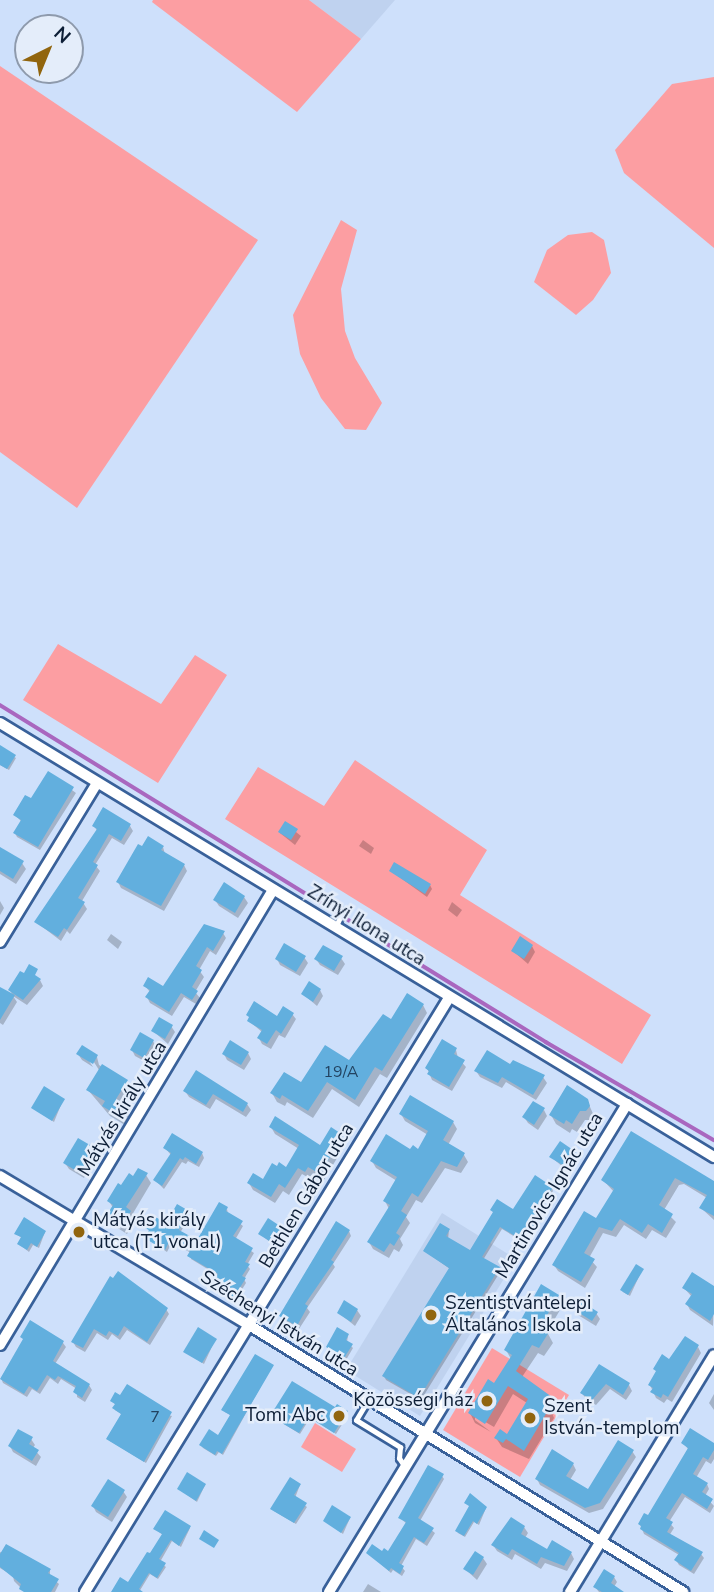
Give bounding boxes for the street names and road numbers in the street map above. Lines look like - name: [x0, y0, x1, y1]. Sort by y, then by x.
- street label: Zrínyi Ilona utca: [303, 881, 429, 971]
- street label: Mátyás király utca: [74, 1037, 172, 1181]
- street label: Martinovics Ignác utca: [491, 1109, 609, 1283]
- street label: Bethlen Gábor utca: [255, 1119, 359, 1273]
- street label: Széchenyi István utca: [196, 1266, 362, 1382]

